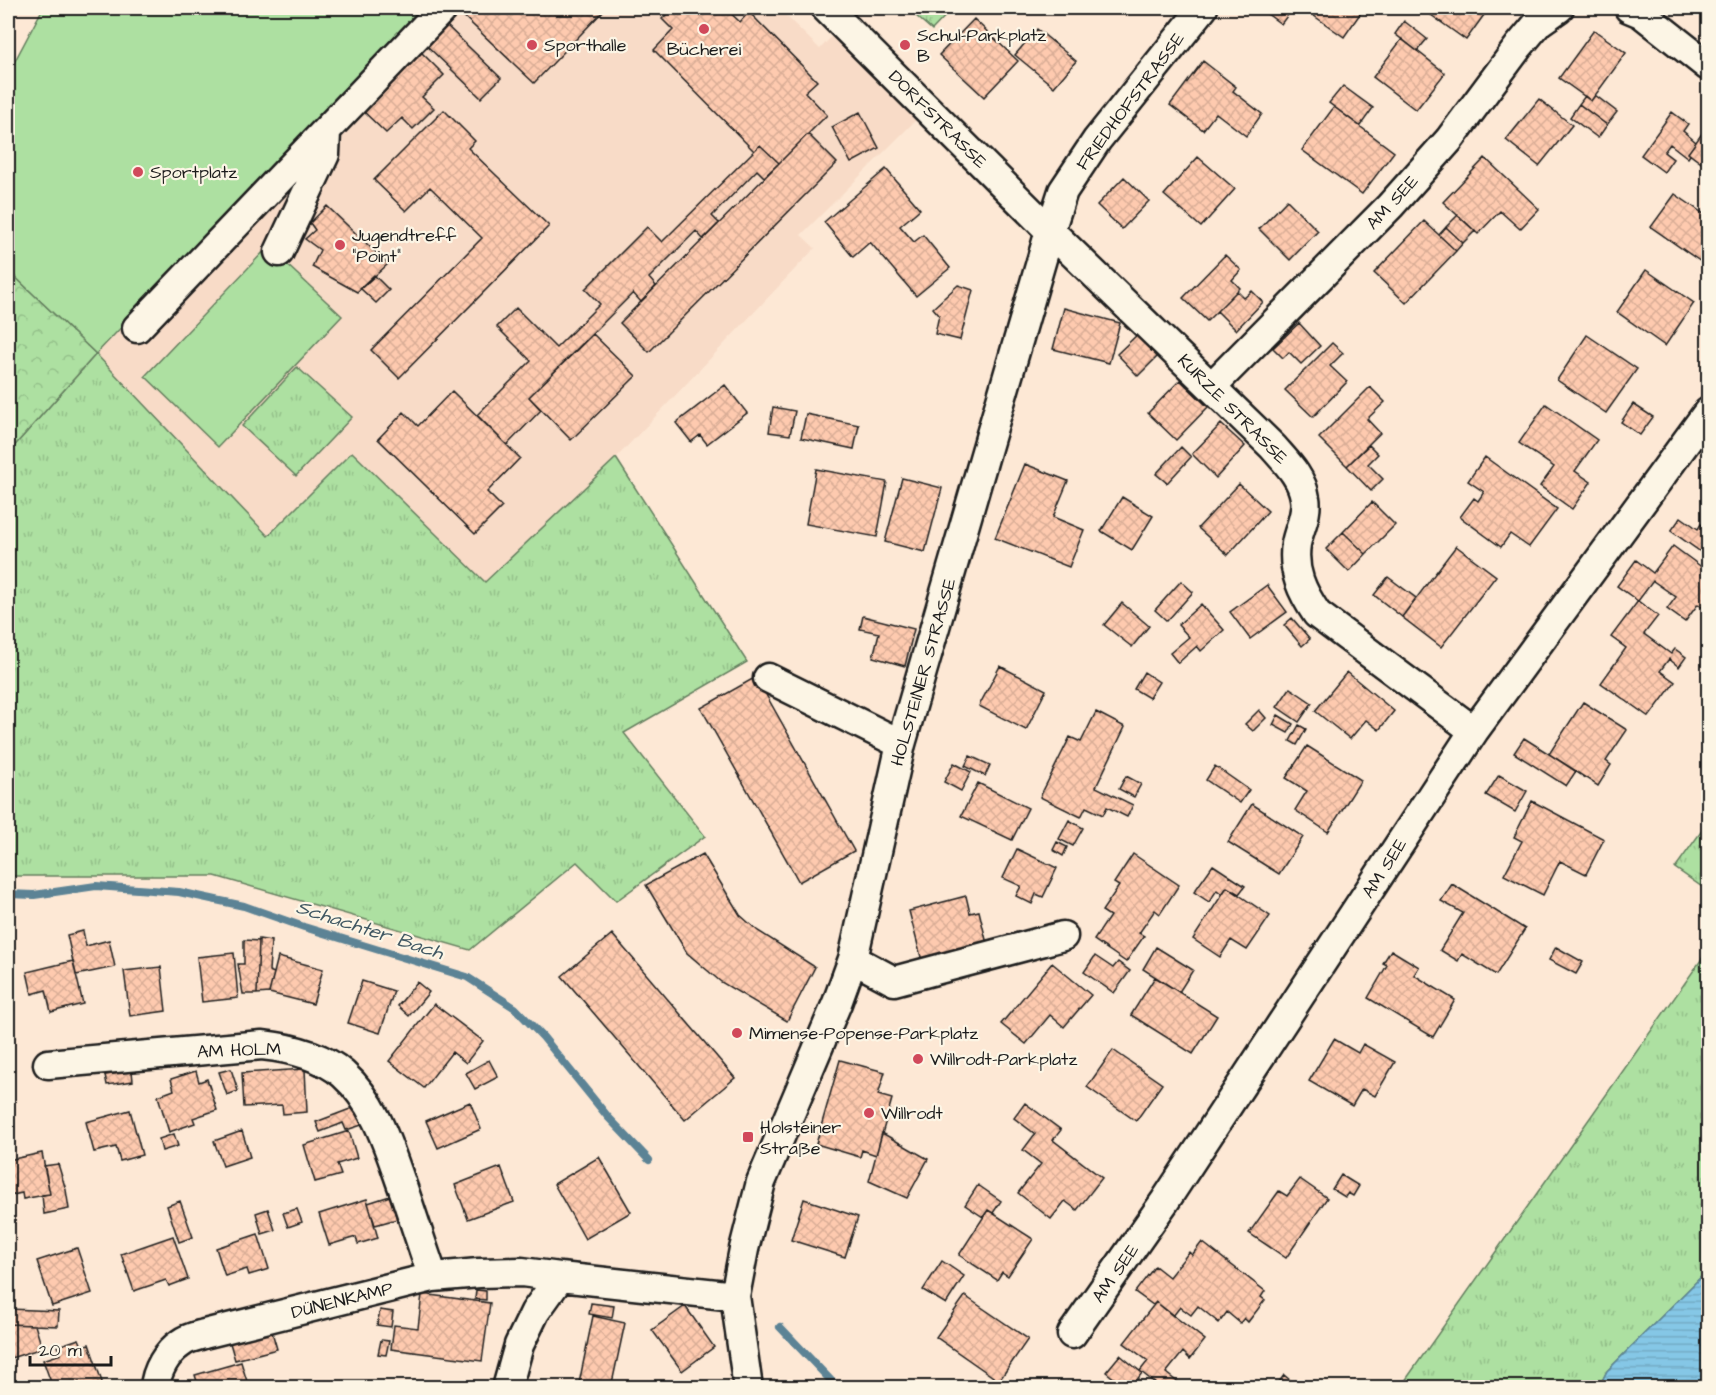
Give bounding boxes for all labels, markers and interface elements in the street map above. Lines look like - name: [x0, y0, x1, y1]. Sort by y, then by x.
- marker: Bücherei: [697, 22, 711, 36]
- place label: Schul-Parkplatz B: [917, 23, 1046, 69]
- street label: FRIEDHOFSTRASSE: [1070, 27, 1191, 175]
- place label: Sporthalle: [544, 33, 627, 58]
- place label: Bücherei: [667, 37, 741, 62]
- marker: Sporthalle: [525, 38, 539, 52]
- marker: Schul-Parkplatz B: [898, 38, 912, 52]
- street label: DORFSTRASSE: [883, 65, 993, 174]
- place label: Sportplatz: [150, 160, 237, 185]
- marker: Sportplatz: [131, 165, 145, 179]
- street label: AM SEE: [1361, 169, 1424, 235]
- place label: Jugendtreff "Point": [352, 223, 457, 269]
- marker: Jugendtreff "Point": [333, 238, 347, 252]
- street label: KURZE STRASSE: [1172, 349, 1294, 470]
- street label: HOLSTEINER STRASSE: [885, 575, 962, 769]
- street label: AM SEE: [1356, 833, 1413, 903]
- water label: Schachter Bach: [293, 893, 448, 967]
- place label: Mimense-Popense-Parkplatz: [749, 1021, 978, 1046]
- marker: Mimense-Popense-Parkplatz: [730, 1026, 744, 1040]
- street label: AM HOLM: [197, 1037, 282, 1064]
- place label: Willrodt-Parkplatz: [930, 1047, 1077, 1072]
- marker: Willrodt-Parkplatz: [911, 1052, 925, 1066]
- place label: Willrodt: [881, 1101, 944, 1126]
- marker: Willrodt: [862, 1106, 876, 1120]
- place label: Holsteiner Straße: [760, 1115, 841, 1161]
- marker: Holsteiner Straße: [741, 1130, 755, 1144]
- street label: AM SEE: [1086, 1239, 1145, 1308]
- street label: DÜNENKAMP: [289, 1276, 396, 1325]
- scale bar: [30, 1329, 111, 1367]
- text: 20 m: [39, 1338, 82, 1363]

